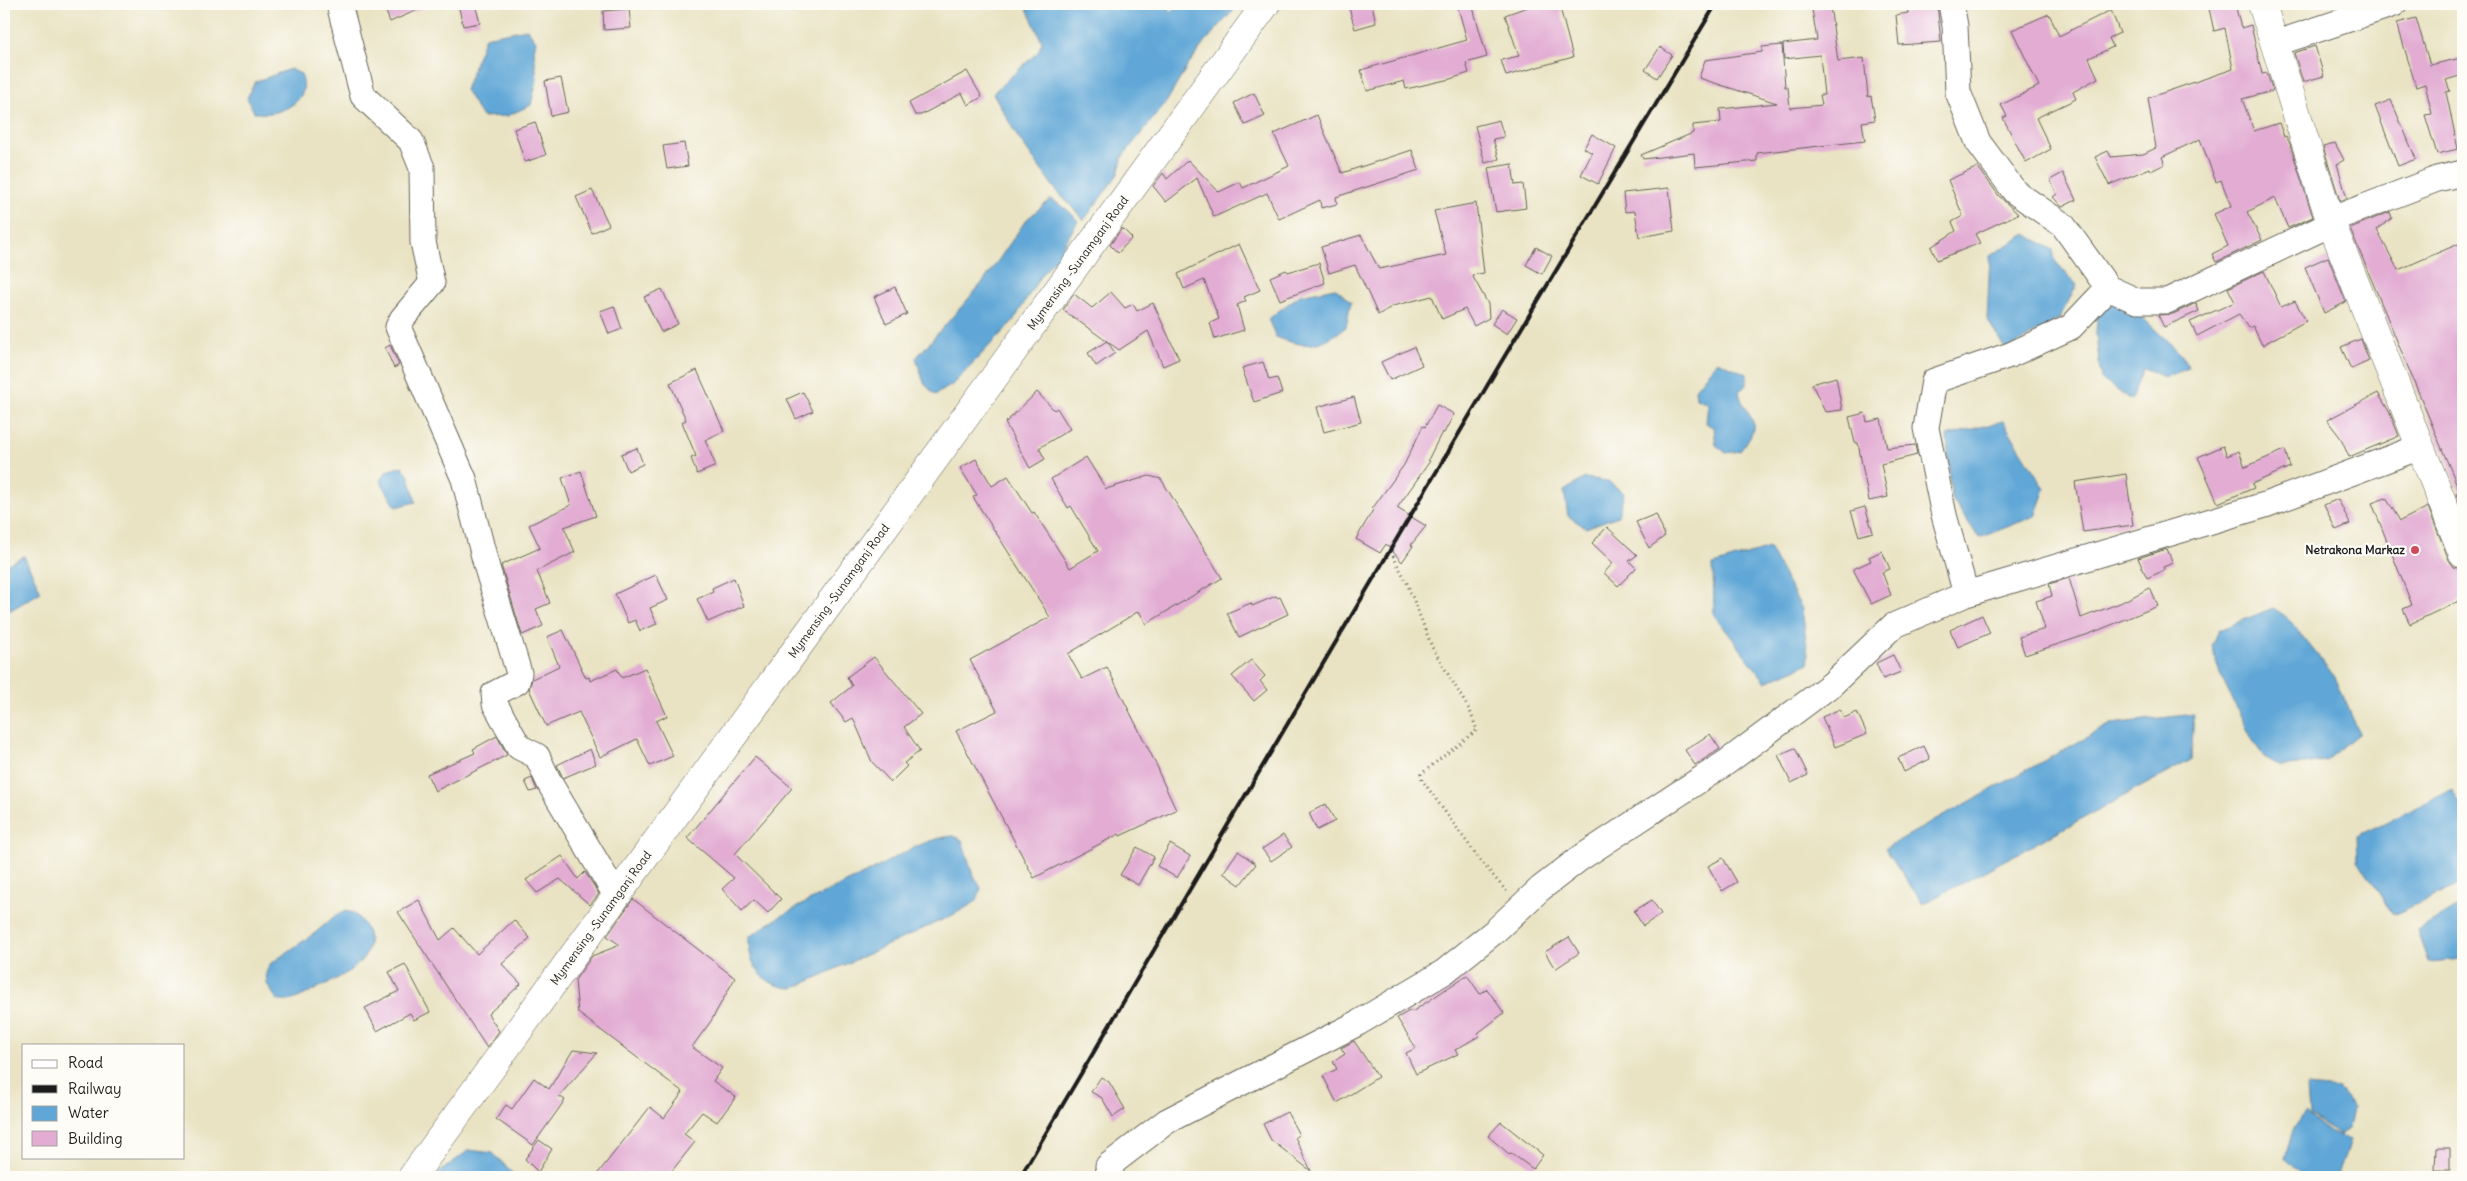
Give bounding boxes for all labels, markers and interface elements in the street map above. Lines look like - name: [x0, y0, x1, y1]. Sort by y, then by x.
- street label: Mymensing -Sunamganj Road: [1024, 193, 1131, 333]
- street label: Mymensing -Sunamganj Road: [785, 521, 892, 661]
- place label: Netrakona Markaz: [2305, 542, 2405, 557]
- marker: Netrakona Markaz: [2409, 544, 2421, 556]
- street label: Mymensing -Sunamganj Road: [547, 848, 654, 988]
- legend: [22, 1044, 185, 1158]
- text: Road: [68, 1053, 103, 1072]
- text: Railway: [68, 1079, 122, 1098]
- text: Water: [68, 1103, 109, 1122]
- text: Building: [68, 1129, 123, 1148]

